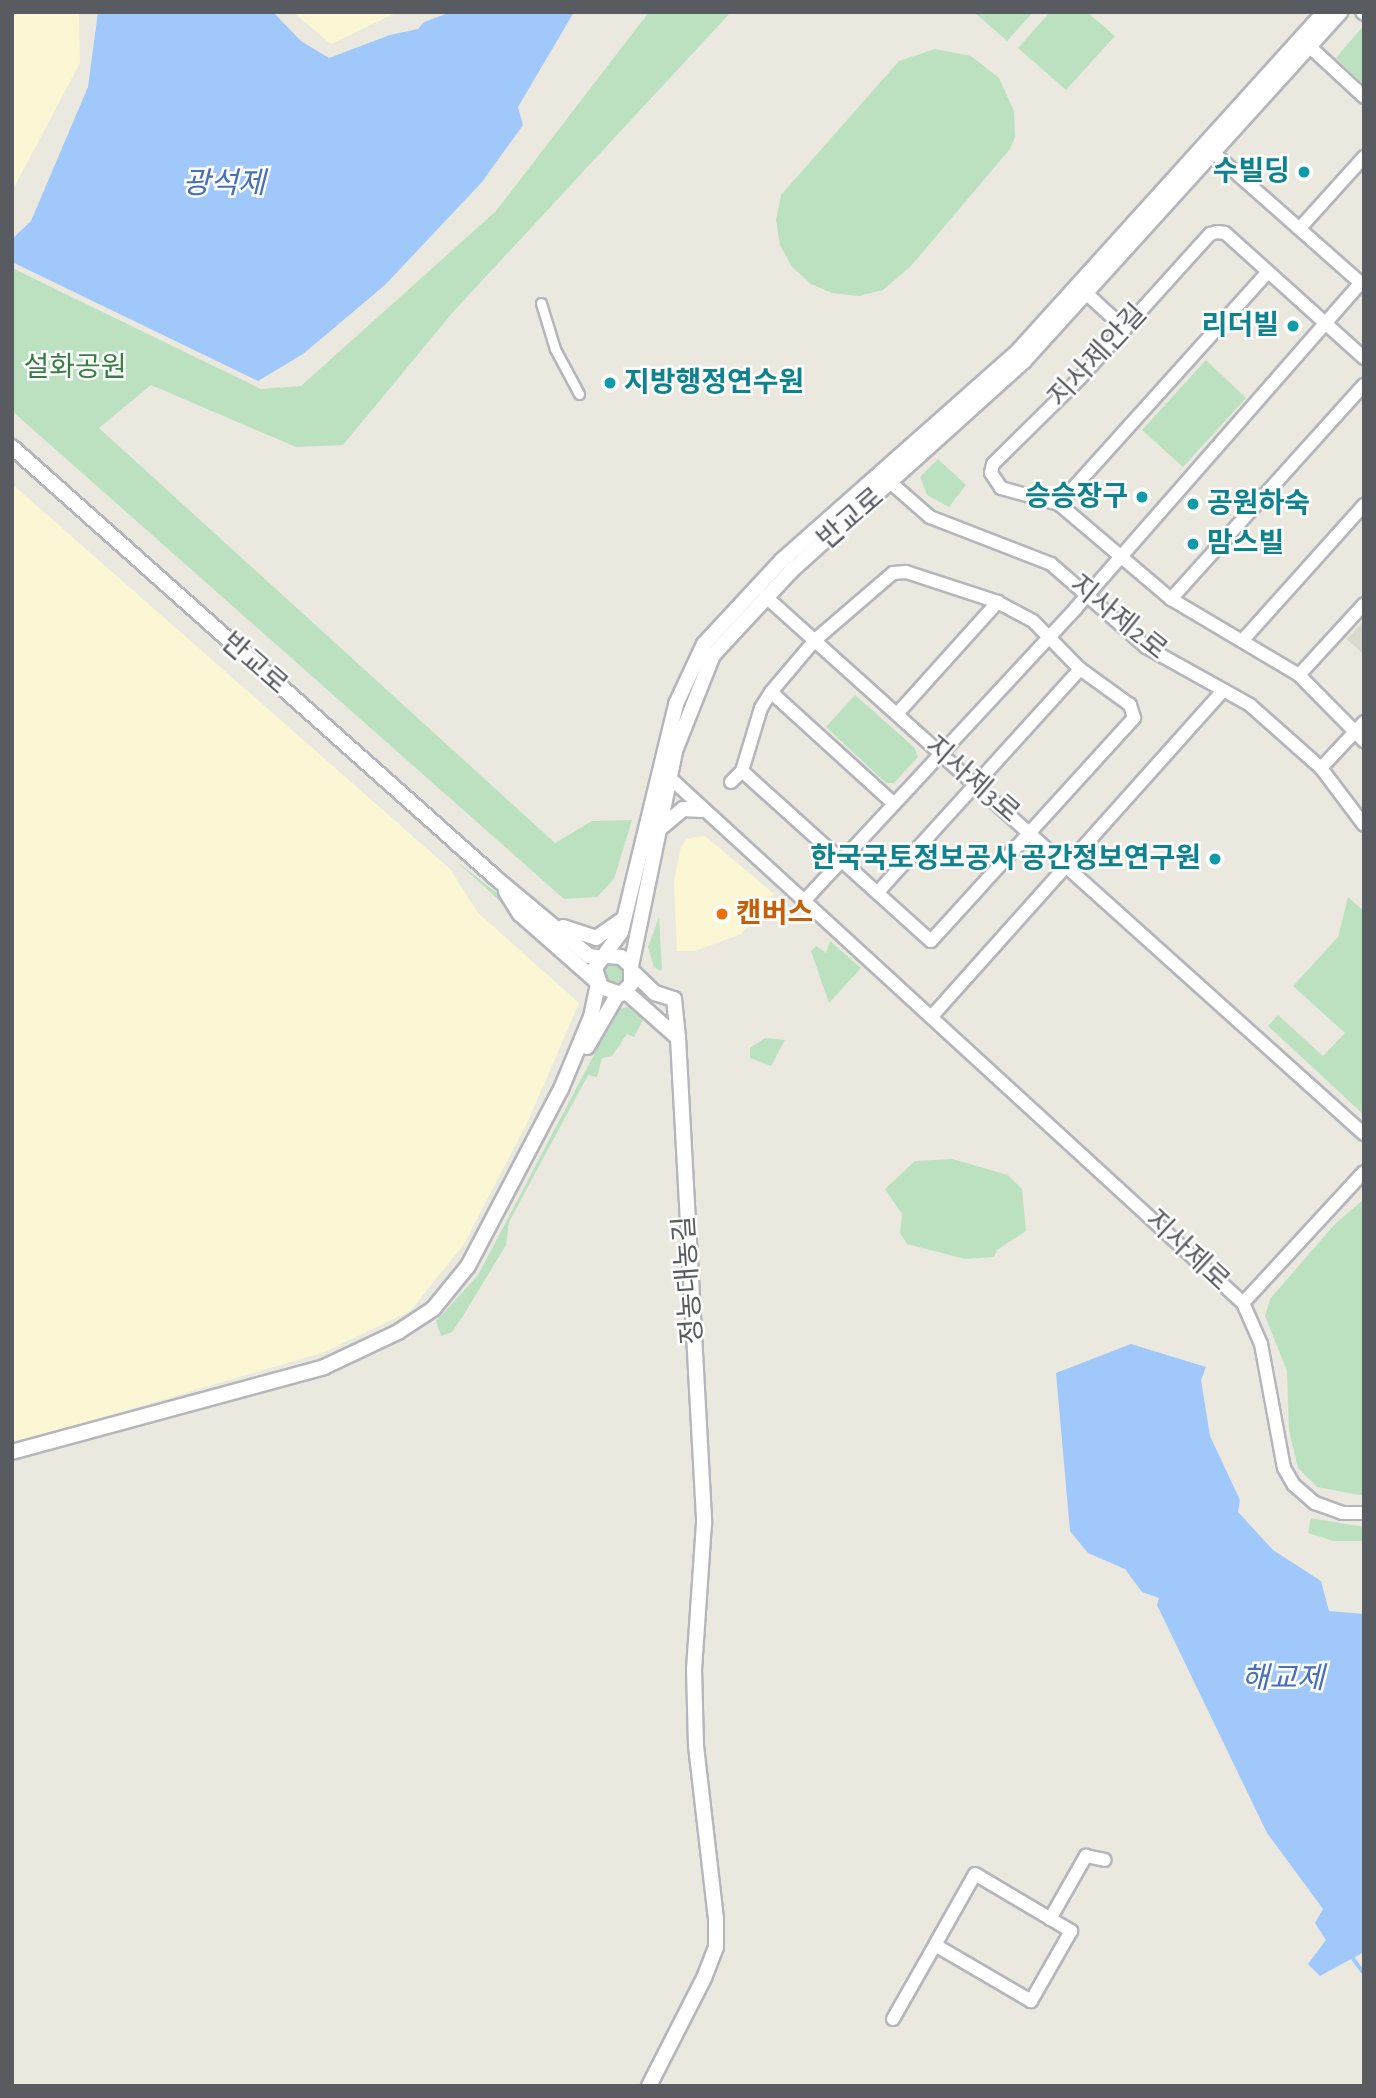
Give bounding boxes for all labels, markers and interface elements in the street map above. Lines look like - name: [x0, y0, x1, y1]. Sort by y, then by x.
- place label: 수빌딩: [1213, 155, 1290, 189]
- marker: 수빌딩: [1296, 164, 1312, 180]
- water label: 광석제: [183, 166, 265, 202]
- street label: 지사제안길: [1042, 297, 1154, 415]
- place label: 리더빌: [1202, 309, 1279, 343]
- marker: 리더빌: [1285, 318, 1301, 334]
- park label: 설화공원: [23, 351, 127, 385]
- place label: 지방행정연수원: [624, 366, 804, 400]
- marker: 지방행정연수원: [602, 375, 618, 391]
- place label: 승승장구: [1025, 480, 1128, 514]
- street label: 반교로: [811, 481, 891, 557]
- place label: 공원하숙: [1207, 487, 1310, 521]
- marker: 승승장구: [1134, 489, 1150, 505]
- marker: 공원하숙: [1185, 496, 1201, 512]
- place label: 맘스빌: [1207, 527, 1284, 561]
- marker: 맘스빌: [1185, 536, 1201, 552]
- street label: 지사제2로: [1062, 569, 1174, 667]
- street label: 반교로: [214, 626, 294, 702]
- street label: 지사제3로: [918, 730, 1026, 830]
- place label: 한국국토정보공사 공간정보연구원: [810, 842, 1201, 876]
- marker: 한국국토정보공사 공간정보연구원: [1207, 851, 1223, 867]
- place label: 캔버스: [736, 897, 813, 931]
- marker: 캔버스: [714, 906, 730, 922]
- street label: 지사제로: [1138, 1204, 1236, 1298]
- street label: 정농대농길: [668, 1215, 710, 1345]
- water label: 해교제: [1242, 1661, 1324, 1697]

